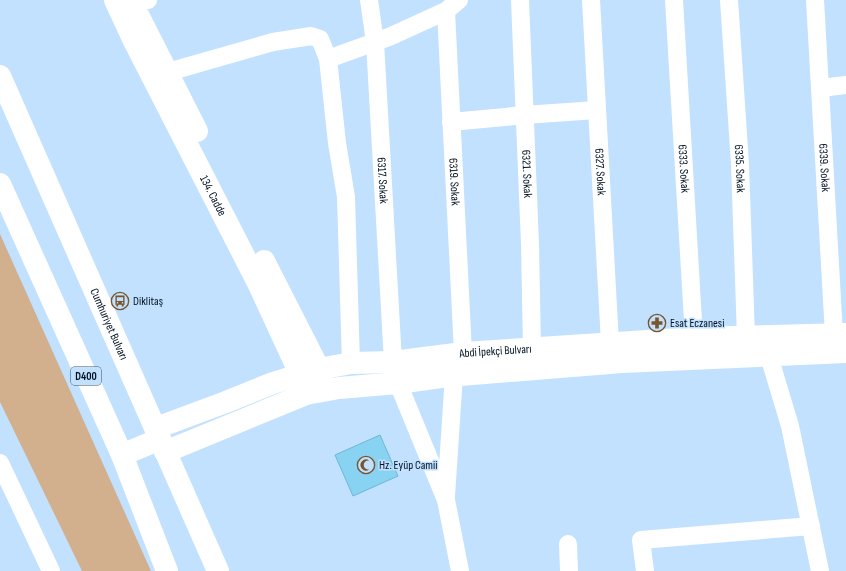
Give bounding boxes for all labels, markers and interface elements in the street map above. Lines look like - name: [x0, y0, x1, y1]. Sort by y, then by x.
- street label: 6339. Sokak: [816, 143, 833, 193]
- street label: 6333. Sokak: [675, 144, 693, 194]
- street label: 6335. Sokak: [731, 144, 749, 193]
- street label: 6327. Sokak: [592, 148, 609, 196]
- street label: 6321. Sokak: [519, 150, 536, 199]
- street label: 6317. Sokak: [374, 157, 392, 204]
- street label: 6319. Sokak: [446, 158, 463, 206]
- street label: 134. Cadde: [197, 173, 230, 219]
- street label: Cumhuriyet Bulvarı: [87, 286, 132, 362]
- bus stop icon: Diklitaş: [110, 291, 130, 311]
- place label: Diklitaş: [133, 294, 163, 309]
- pharmacy icon: Esat Eczanesi: [647, 313, 667, 333]
- place label: Esat Eczanesi: [670, 316, 724, 331]
- street label: Abdi İpekçi Bulvarı: [457, 341, 532, 361]
- road number: D400: [71, 367, 101, 385]
- mosque icon: Hz. Eyüp Camii: [356, 455, 376, 475]
- place label: Hz. Eyüp Camii: [379, 458, 437, 473]

